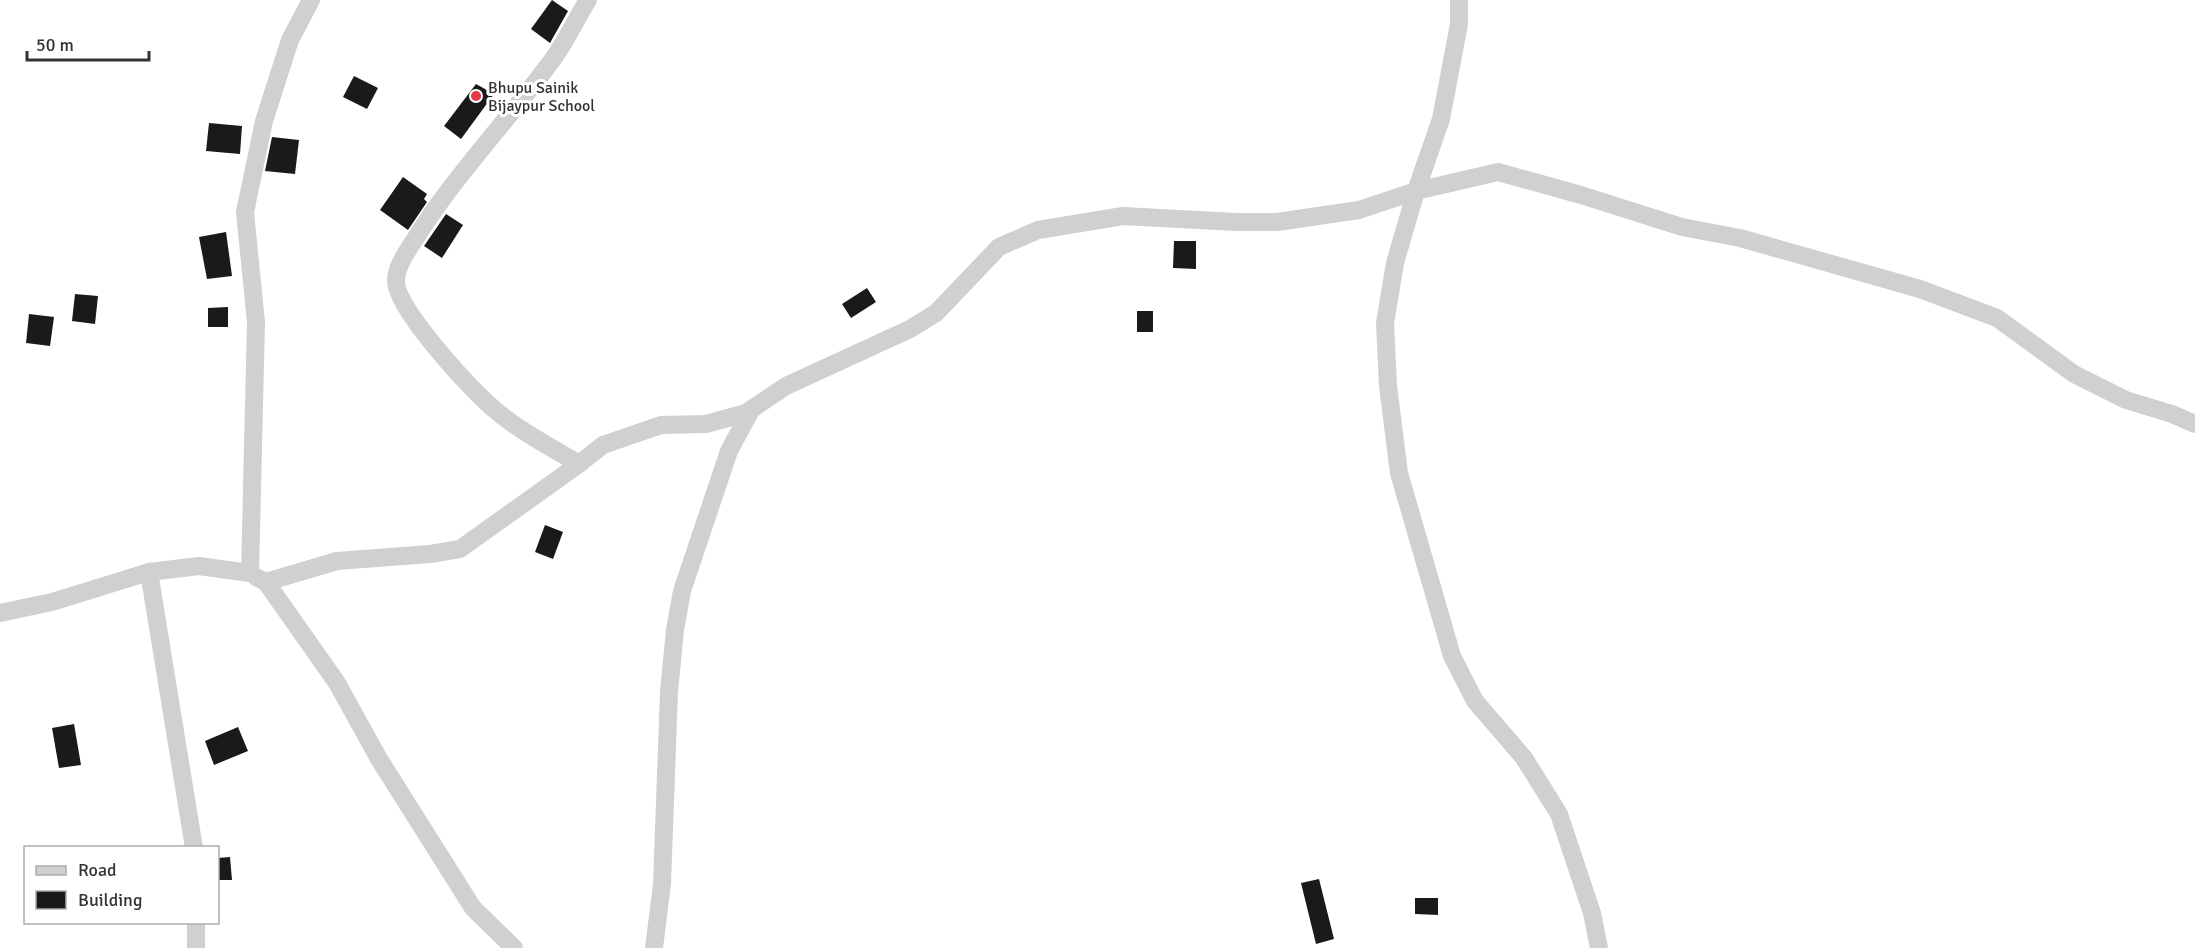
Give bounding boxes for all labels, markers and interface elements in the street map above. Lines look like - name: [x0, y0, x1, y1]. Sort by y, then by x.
- scale bar: [27, 24, 148, 62]
- text: 50 m: [36, 34, 74, 56]
- place label: Bhupu Sainik Bijaypur School: [488, 78, 595, 116]
- marker: Bhupu Sainik Bijaypur School: [469, 89, 483, 103]
- legend: [24, 846, 219, 924]
- text: Road: [78, 859, 117, 881]
- text: Building: [78, 889, 142, 911]

